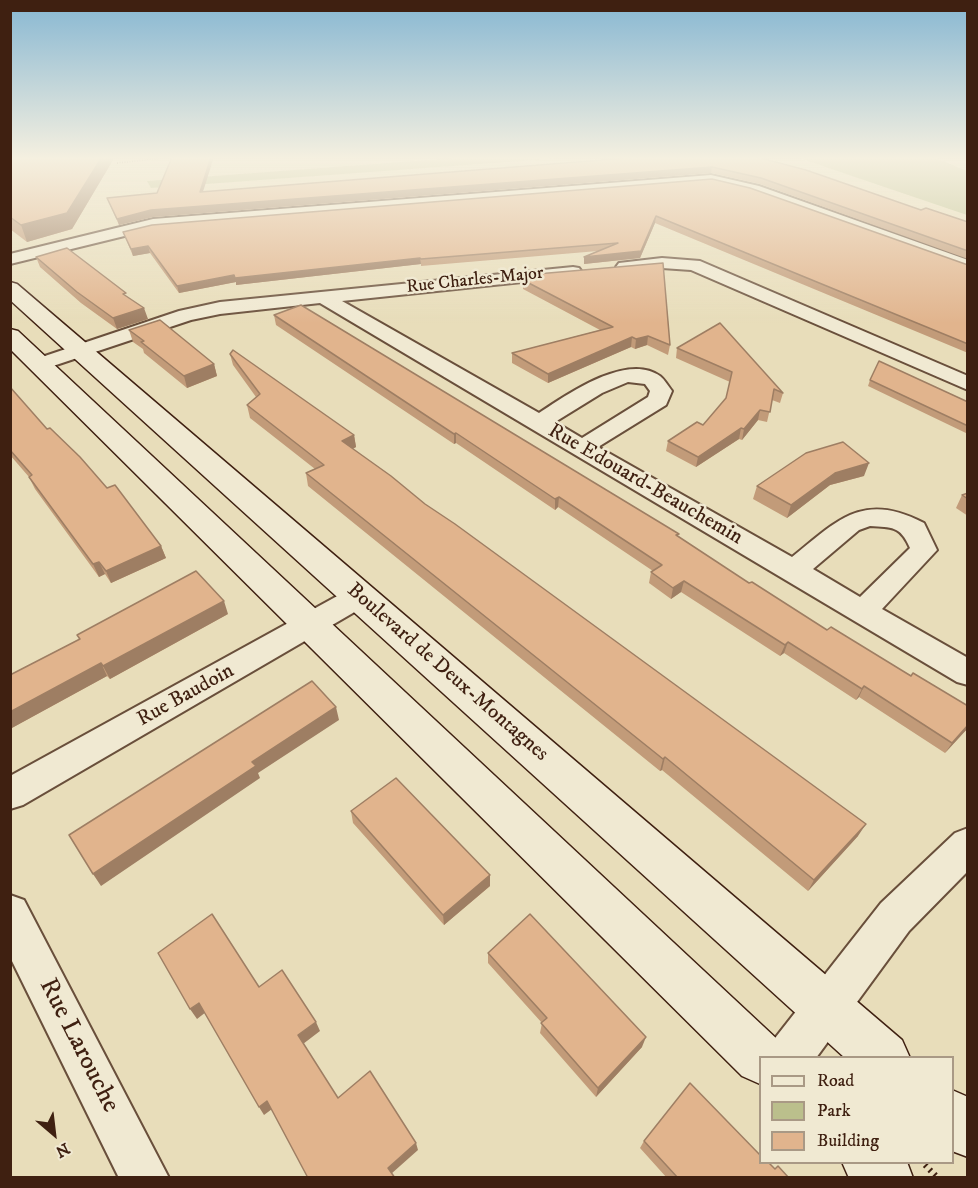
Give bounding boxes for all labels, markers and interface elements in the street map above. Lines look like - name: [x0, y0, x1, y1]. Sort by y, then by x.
- street label: Rue Charles-Major: [405, 263, 545, 299]
- street label: Rue Edouard-Beauchemin: [543, 419, 747, 551]
- street label: Boulevard de Deux-Montagnes: [341, 579, 553, 767]
- street label: Rue Baudoin: [133, 659, 239, 733]
- street label: Rue Larouche: [31, 974, 125, 1118]
- legend: [759, 1056, 954, 1164]
- text: Road: [817, 1070, 854, 1092]
- text: Park: [817, 1100, 851, 1122]
- north arrow: [24, 1104, 84, 1164]
- text: Building: [817, 1130, 879, 1152]
- text: N: [52, 1138, 73, 1162]

